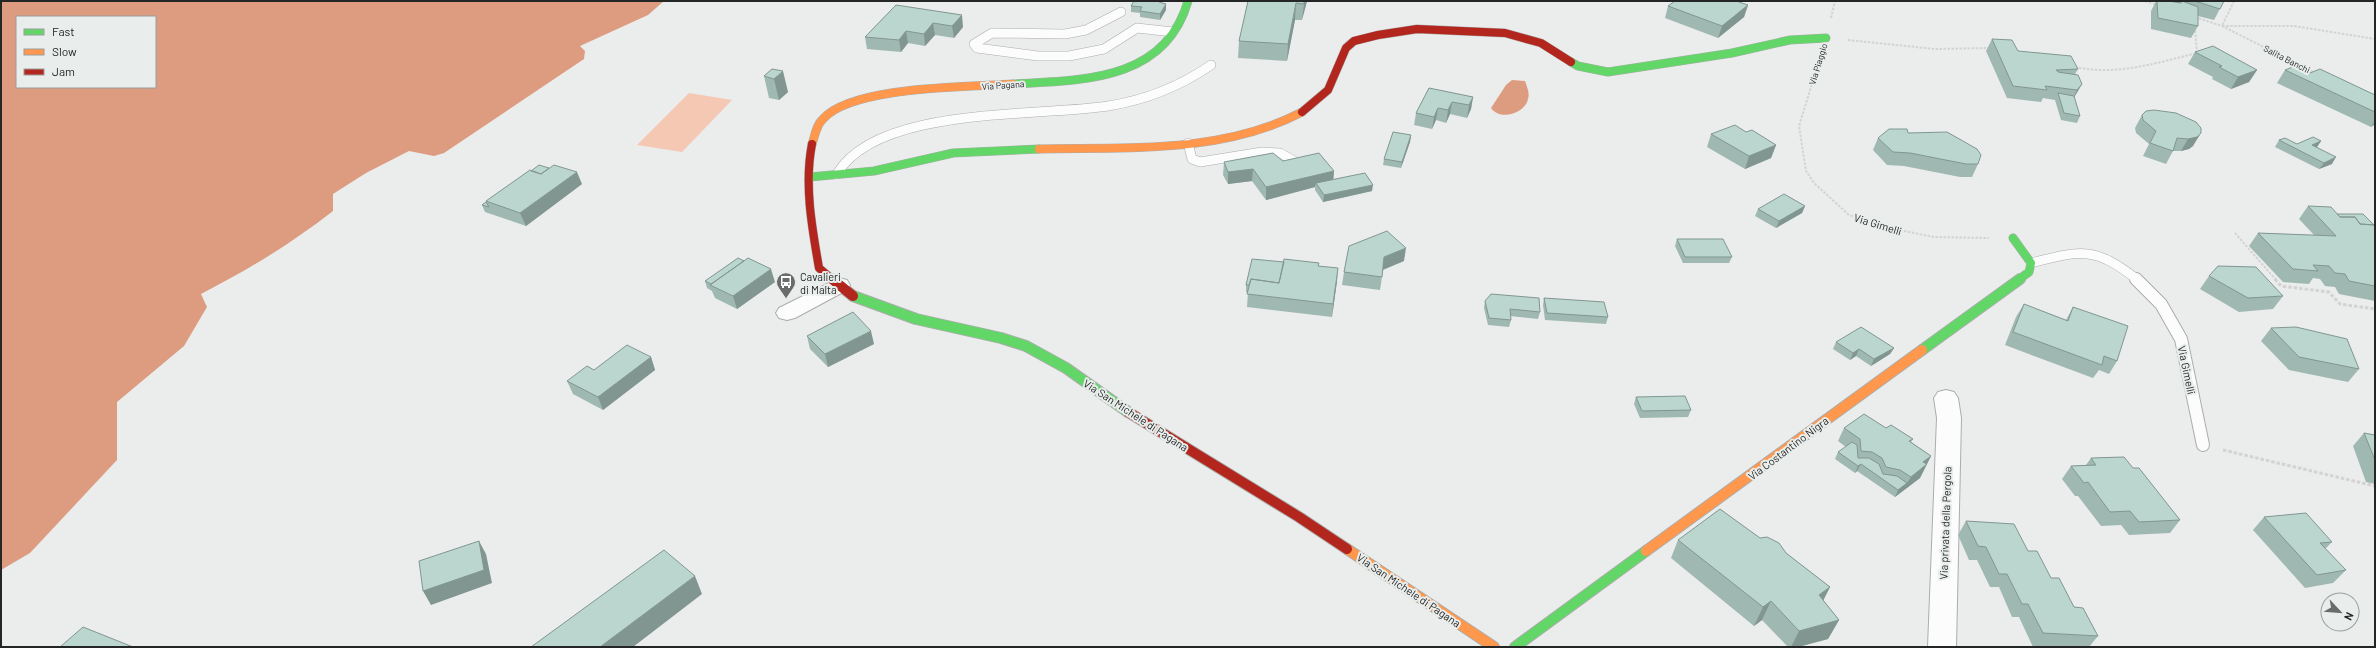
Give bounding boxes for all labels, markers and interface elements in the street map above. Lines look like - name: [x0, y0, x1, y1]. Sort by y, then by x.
- legend: [16, 16, 156, 88]
- text: Fast: [52, 24, 75, 38]
- street label: Via Piaggio: [1806, 42, 1830, 86]
- street label: Salita Banchi: [2262, 43, 2312, 75]
- text: Slow: [52, 44, 77, 58]
- text: Jam: [52, 64, 75, 78]
- street label: Via Pagana: [981, 78, 1025, 92]
- street label: Via Gimelli: [1852, 211, 1904, 237]
- place label: Cavalieri di Malta: [800, 270, 841, 296]
- bus stop icon: Cavalieri di Malta: [775, 271, 797, 299]
- street label: Via Gimelli: [2176, 344, 2199, 396]
- street label: Via San Michele di Pagana: [1081, 376, 1191, 454]
- street label: Via Costantino Nigra: [1745, 414, 1831, 482]
- street label: Via privata della Pergola: [1937, 466, 1953, 580]
- street label: Via San Michele di Pagana: [1355, 550, 1463, 630]
- north arrow: [2320, 592, 2360, 632]
- text: N: [2342, 610, 2357, 623]

